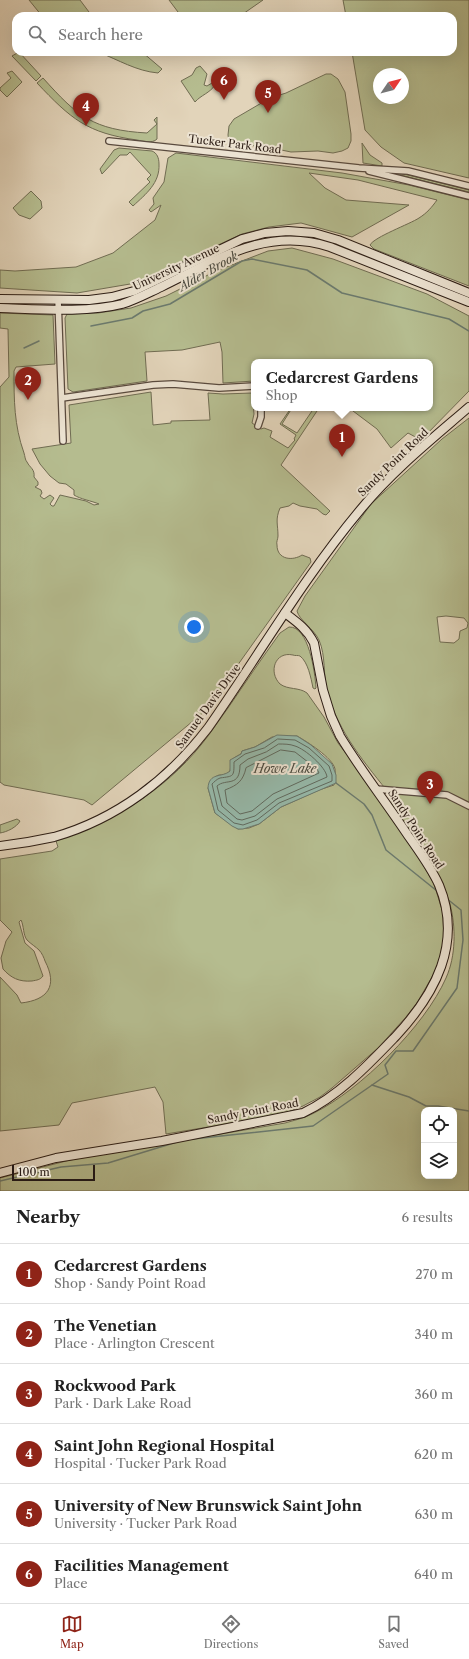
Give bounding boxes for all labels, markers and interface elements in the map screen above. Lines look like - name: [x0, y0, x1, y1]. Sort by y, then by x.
- search box: [12, 12, 457, 56]
- icon: search: [26, 23, 48, 45]
- text: Search here: [58, 25, 143, 44]
- pin: 6: [211, 67, 237, 100]
- north arrow: [373, 68, 409, 104]
- pin: 5: [255, 80, 281, 113]
- pin: 4: [73, 93, 99, 126]
- street label: Tucker Park Road: [188, 131, 283, 157]
- street label: University Avenue: [130, 241, 222, 293]
- water label: Alder Brook: [174, 248, 241, 295]
- popup: [251, 359, 433, 411]
- pin: 2: [15, 367, 41, 400]
- text: Cedarcrest Gardens: [266, 368, 418, 387]
- text: Shop: [266, 387, 298, 403]
- pin: 1: [329, 424, 355, 457]
- street label: Sandy Point Road: [355, 425, 431, 499]
- your location: [184, 617, 204, 637]
- street label: Samuel Davis Drive: [172, 661, 244, 751]
- water label: Howe Lake: [253, 761, 318, 776]
- pin: 3: [417, 771, 443, 804]
- street label: Sandy Point Road: [385, 786, 447, 872]
- street label: Sandy Point Road: [206, 1095, 300, 1127]
- map controls: [421, 1107, 457, 1179]
- button: locate: [421, 1107, 457, 1143]
- button: layers: [421, 1143, 457, 1179]
- scale bar: [12, 1163, 95, 1182]
- text: 100 m: [18, 1165, 50, 1179]
- text: Nearby: [16, 1207, 80, 1227]
- text: 6 results: [402, 1209, 453, 1225]
- text: Cedarcrest Gardens: [54, 1256, 207, 1275]
- text: 1: [26, 1266, 32, 1282]
- text: 270 m: [415, 1266, 453, 1282]
- text: Shop · Sandy Point Road: [54, 1275, 206, 1291]
- text: The Venetian: [54, 1316, 157, 1335]
- text: 2: [25, 1326, 33, 1342]
- text: 340 m: [415, 1326, 453, 1342]
- text: Place · Arlington Crescent: [54, 1335, 215, 1351]
- text: Rockwood Park: [54, 1376, 176, 1395]
- text: 3: [25, 1386, 33, 1402]
- text: 360 m: [414, 1386, 453, 1402]
- text: Park · Dark Lake Road: [54, 1395, 191, 1411]
- text: Saint John Regional Hospital: [54, 1436, 274, 1455]
- text: 4: [25, 1446, 33, 1462]
- text: 620 m: [414, 1446, 453, 1462]
- text: Hospital · Tucker Park Road: [54, 1455, 227, 1471]
- text: University of New Brunswick Saint John: [54, 1496, 362, 1515]
- text: 5: [25, 1506, 33, 1522]
- text: 630 m: [414, 1506, 453, 1522]
- text: University · Tucker Park Road: [54, 1515, 237, 1531]
- text: Facilities Management: [54, 1556, 229, 1575]
- text: 6: [25, 1566, 33, 1582]
- text: 640 m: [414, 1566, 453, 1582]
- text: Place: [54, 1575, 87, 1591]
- tab: Map: [60, 1613, 84, 1651]
- tab: Directions: [204, 1613, 258, 1651]
- tab: Saved: [378, 1613, 409, 1651]

